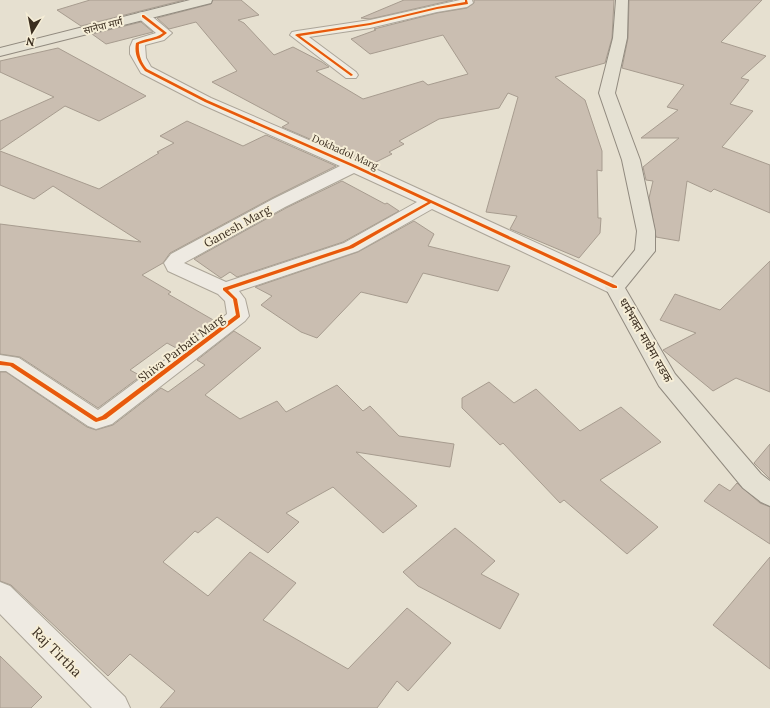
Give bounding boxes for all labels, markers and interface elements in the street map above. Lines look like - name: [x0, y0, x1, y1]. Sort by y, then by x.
- north arrow: [12, 12, 52, 52]
- street label: सानेपा मार्ग: [82, 15, 125, 37]
- text: N: [24, 34, 36, 49]
- street label: Dokhadol Marg: [310, 132, 381, 173]
- street label: Ganesh Marg: [201, 201, 273, 250]
- street label: धर्मभक्त माथेमा सडक: [616, 295, 677, 385]
- street label: Shiva Parbati Marg: [135, 310, 227, 385]
- street label: Raj Tirtha: [28, 623, 86, 681]

